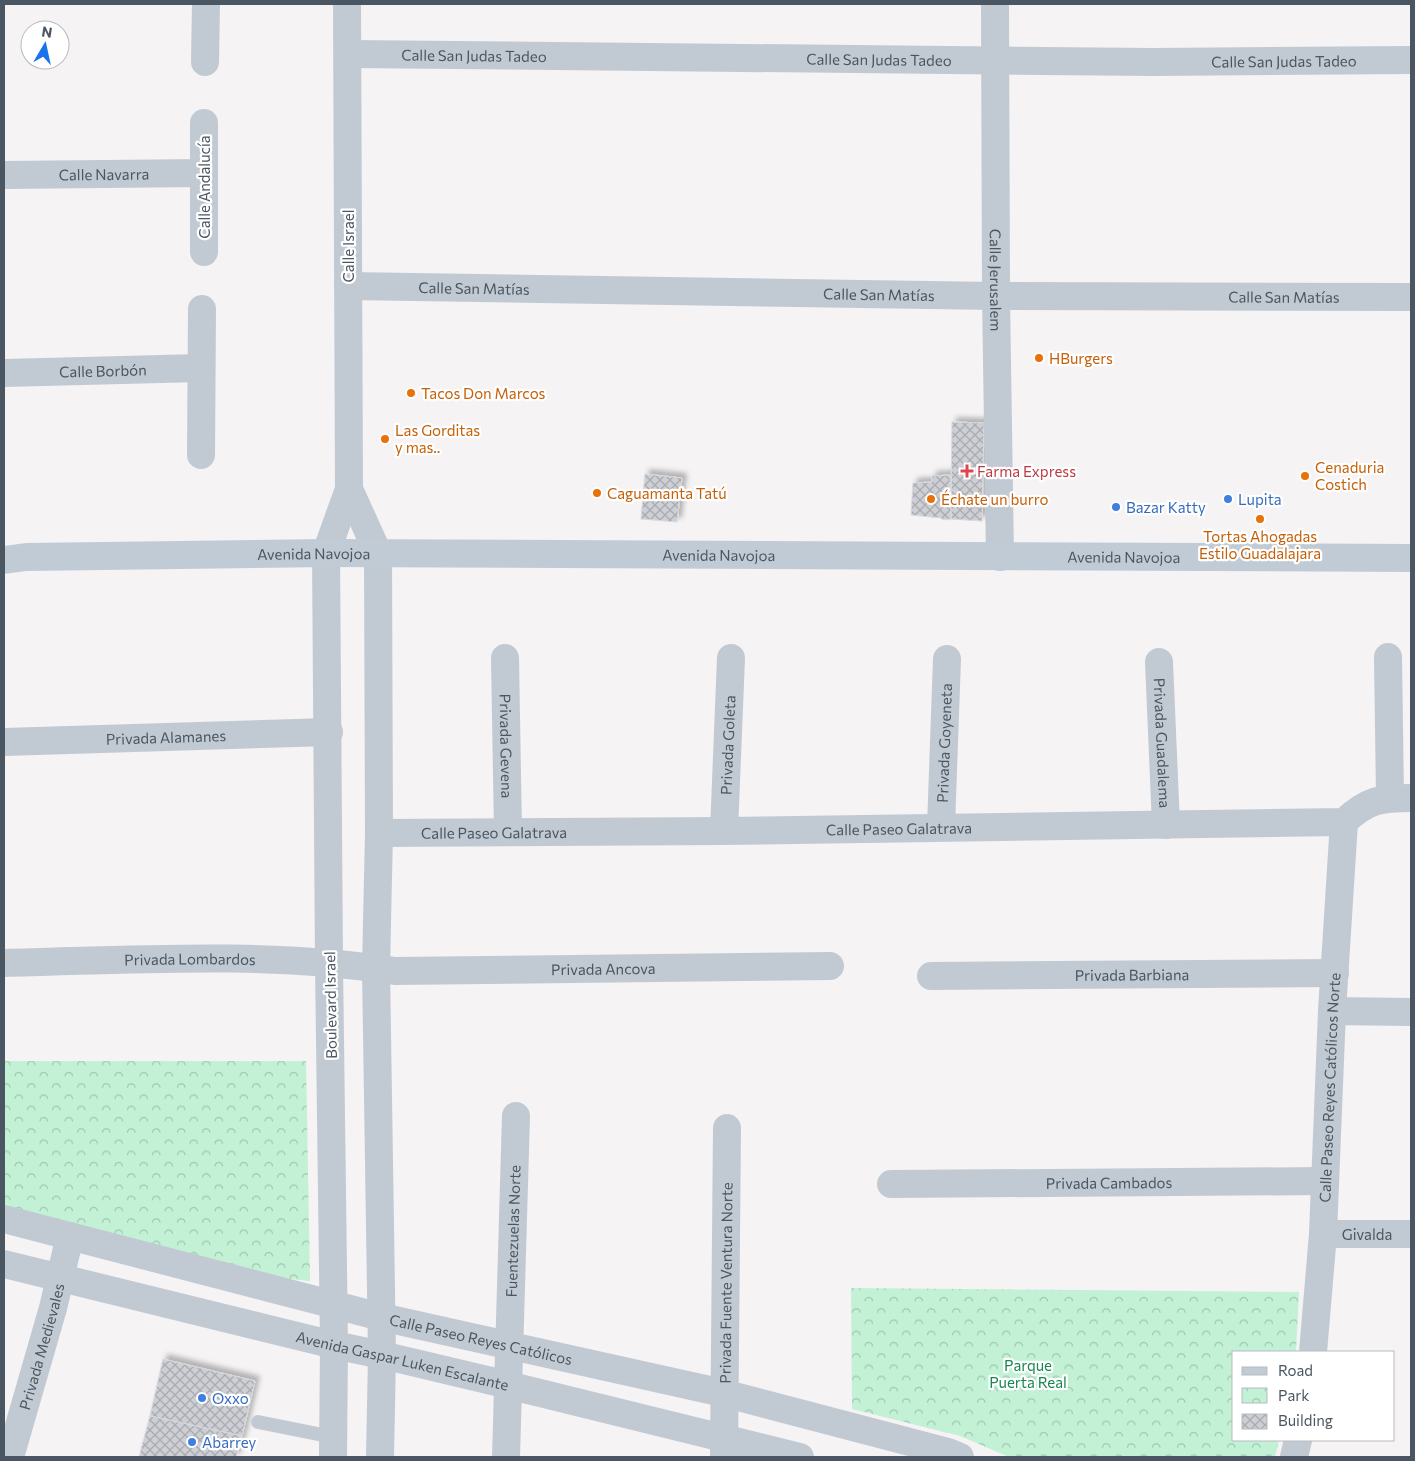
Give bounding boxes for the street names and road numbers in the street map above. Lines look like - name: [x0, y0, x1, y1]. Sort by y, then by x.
- street label: Calle San Judas Tadeo: [401, 46, 547, 65]
- street label: Calle San Judas Tadeo: [806, 50, 952, 69]
- street label: Calle San Judas Tadeo: [1211, 51, 1357, 71]
- street label: Calle Andalucía: [195, 135, 213, 239]
- street label: Calle Navarra: [59, 165, 149, 183]
- street label: Calle Israel: [339, 210, 357, 282]
- street label: Calle Jerusalem: [987, 229, 1006, 332]
- street label: Calle San Matías: [418, 278, 530, 298]
- street label: Calle San Matías: [823, 284, 935, 304]
- street label: Calle San Matías: [1228, 288, 1340, 306]
- street label: Calle Borbón: [59, 360, 147, 381]
- street label: Avenida Navojoa: [257, 544, 370, 563]
- street label: Avenida Navojoa: [662, 546, 775, 564]
- street label: Avenida Navojoa: [1067, 547, 1180, 566]
- street label: Privada Guadalema: [1151, 677, 1174, 809]
- street label: Privada Goyeneta: [933, 683, 955, 803]
- street label: Privada Gevena: [497, 694, 516, 798]
- street label: Privada Goleta: [716, 695, 738, 795]
- street label: Privada Alamanes: [105, 726, 227, 748]
- street label: Calle Paseo Galatrava: [826, 818, 972, 839]
- street label: Calle Paseo Galatrava: [421, 823, 567, 842]
- street label: Privada Lombardos: [124, 949, 256, 969]
- street label: Boulevard Israel: [320, 951, 340, 1059]
- street label: Privada Ancova: [551, 959, 656, 978]
- street label: Privada Barbiana: [1075, 965, 1189, 984]
- street label: Calle Paseo Reyes Católicos Norte: [1315, 972, 1343, 1203]
- street label: Fuentezuelas Norte: [502, 1164, 524, 1298]
- street label: Privada Cambados: [1046, 1173, 1172, 1192]
- street label: Privada Fuente Ventura Norte: [716, 1182, 736, 1384]
- street label: Givalda: [1342, 1225, 1392, 1243]
- street label: Privada Medievales: [15, 1281, 68, 1412]
- street label: Calle Paseo Reyes Católicos: [388, 1310, 574, 1368]
- street label: Avenida Gaspar Luken Escalante: [294, 1327, 511, 1394]

